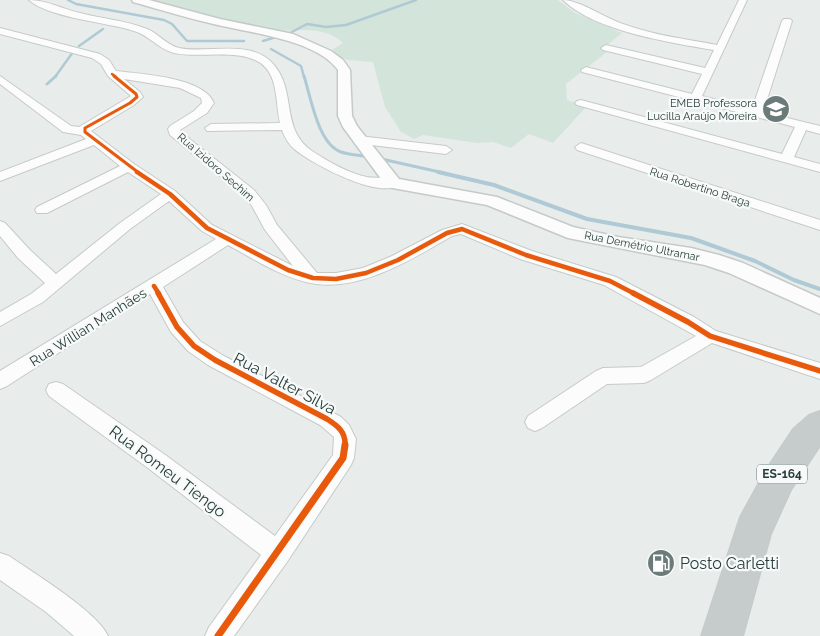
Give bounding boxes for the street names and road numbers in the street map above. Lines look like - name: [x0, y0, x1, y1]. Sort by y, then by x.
- street label: Rua Izidoro Sechim: [175, 130, 257, 204]
- street label: Rua Robertino Braga: [648, 165, 752, 210]
- street label: Rua Demétrio Ultramar: [583, 229, 701, 264]
- street label: Rua Willian Manhães: [27, 284, 149, 369]
- street label: Rua Valter Silva: [230, 348, 339, 418]
- street label: Rua Romeu Tiengo: [106, 421, 230, 521]
- road number: ES-164: [757, 464, 807, 484]

